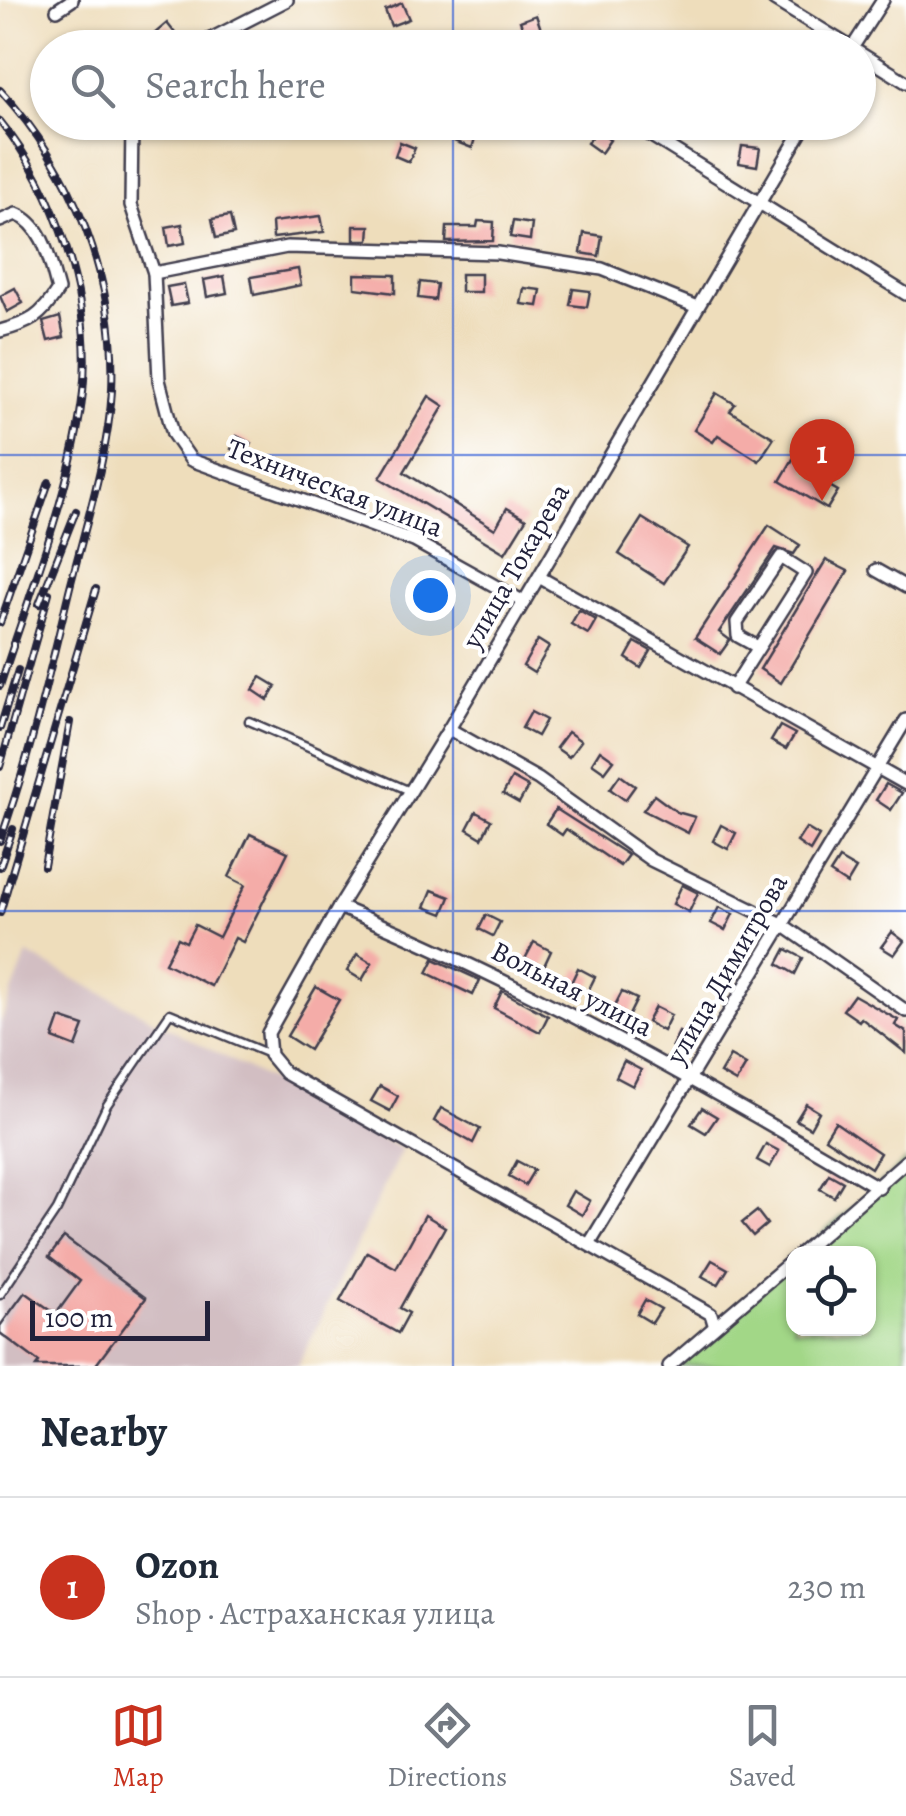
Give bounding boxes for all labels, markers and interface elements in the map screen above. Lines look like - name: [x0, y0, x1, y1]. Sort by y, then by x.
- search box: [30, 30, 876, 140]
- icon: search: [65, 58, 120, 113]
- text: Search here: [145, 59, 326, 111]
- pin: 1: [790, 418, 854, 501]
- street label: Техническая улица: [222, 429, 448, 547]
- street label: улица Токарева: [453, 476, 579, 657]
- your location: [405, 570, 456, 621]
- street label: улица Димитрова: [657, 867, 797, 1072]
- street label: Вольная улица: [485, 932, 659, 1046]
- map controls: [786, 1246, 876, 1336]
- button: locate: [786, 1246, 876, 1336]
- scale bar: [30, 1296, 210, 1340]
- text: 100 m: [45, 1299, 113, 1337]
- text: Nearby: [40, 1403, 167, 1460]
- text: Ozon: [135, 1539, 219, 1591]
- text: 1: [67, 1565, 78, 1609]
- text: 230 m: [787, 1565, 866, 1609]
- text: Shop · Астраханская улица: [135, 1591, 495, 1635]
- tab: Map: [111, 1698, 166, 1796]
- tab: Directions: [387, 1698, 507, 1796]
- tab: Saved: [729, 1698, 795, 1796]

